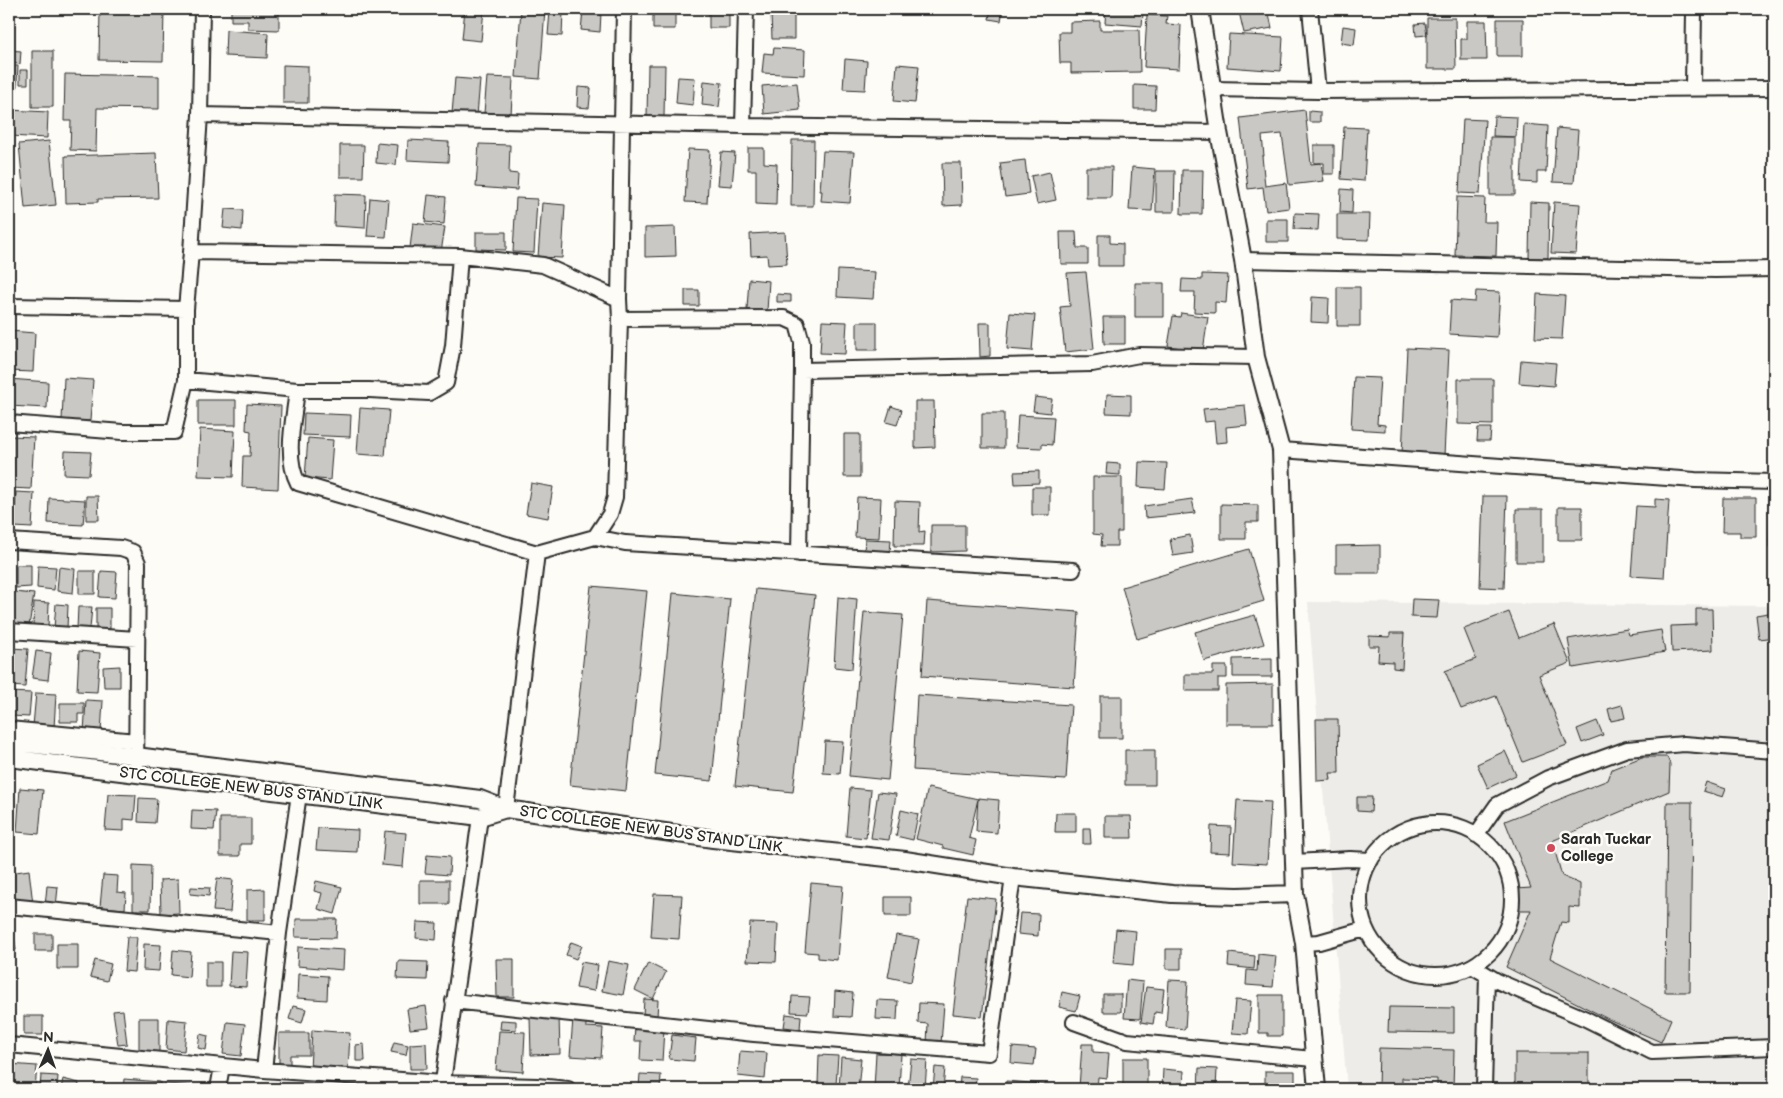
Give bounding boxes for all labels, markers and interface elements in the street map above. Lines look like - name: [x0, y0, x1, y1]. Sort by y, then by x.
- street label: STC COLLEGE NEW BUS STAND LINK: [118, 763, 384, 814]
- street label: STC COLLEGE NEW BUS STAND LINK: [519, 802, 784, 857]
- place label: Sarah Tuckar College: [1561, 830, 1652, 866]
- marker: Sarah Tuckar College: [1545, 842, 1557, 854]
- north arrow: [22, 1026, 72, 1076]
- text: N: [43, 1029, 54, 1046]

